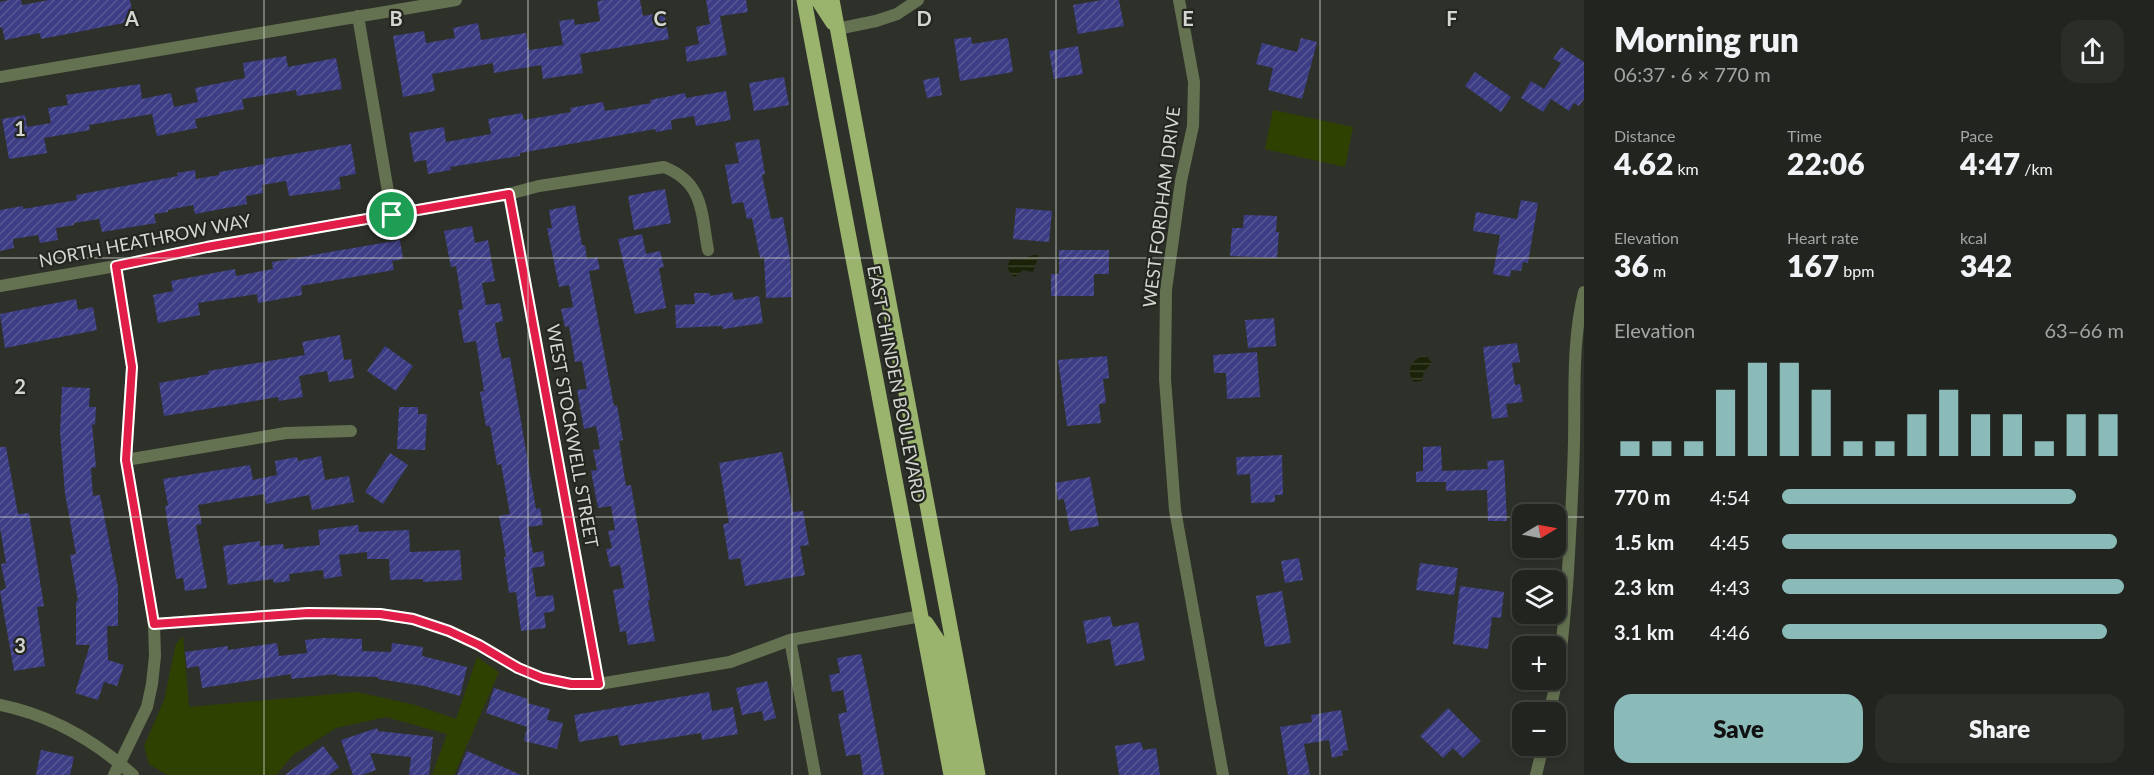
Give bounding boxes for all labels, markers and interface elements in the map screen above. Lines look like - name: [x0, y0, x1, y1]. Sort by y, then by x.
- text: A: [124, 6, 139, 30]
- text: B: [389, 6, 403, 30]
- text: C: [653, 6, 667, 30]
- text: D: [916, 6, 932, 30]
- text: E: [1182, 6, 1194, 30]
- text: F: [1446, 6, 1458, 30]
- text: Morning run: [1614, 19, 1799, 59]
- button: share: [2061, 20, 2124, 83]
- text: 06:37 · 6 × 770 m: [1614, 62, 1771, 86]
- street label: WEST FORDHAM DRIVE: [1138, 105, 1184, 309]
- text: 1: [14, 116, 26, 140]
- text: Distance: [1614, 126, 1675, 145]
- text: Time: [1787, 126, 1822, 145]
- text: Pace: [1960, 126, 1993, 145]
- text: 4.62: [1614, 145, 1673, 181]
- text: 22:06: [1787, 145, 1865, 181]
- text: 4:47: [1960, 145, 2020, 181]
- text: km: [1673, 159, 1699, 178]
- text: /km: [2020, 159, 2053, 178]
- pin: [366, 189, 417, 240]
- icon: arrive: [375, 198, 408, 231]
- street label: NORTH HEATHROW WAY: [37, 209, 253, 271]
- text: Elevation: [1614, 228, 1679, 247]
- text: Heart rate: [1787, 228, 1859, 247]
- text: kcal: [1960, 228, 1987, 247]
- text: 36: [1614, 247, 1649, 283]
- text: 167: [1787, 247, 1839, 283]
- text: 342: [1960, 247, 2012, 283]
- text: m: [1649, 261, 1666, 280]
- text: bpm: [1839, 261, 1874, 280]
- street label: EAST CHINDEN BOULEVARD: [863, 263, 931, 504]
- text: Elevation: [1614, 318, 1695, 342]
- text: 63–66 m: [2044, 318, 2124, 342]
- street label: WEST STOCKWELL STREET: [542, 322, 604, 550]
- text: 2: [14, 374, 26, 398]
- text: 770 m: [1614, 485, 1670, 509]
- text: 4:54: [1710, 485, 1750, 509]
- north arrow: [1512, 504, 1566, 558]
- map controls: [1512, 504, 1566, 756]
- text: 1.5 km: [1614, 530, 1674, 554]
- text: 4:45: [1710, 530, 1750, 554]
- button: layers: [1512, 570, 1566, 624]
- text: 2.3 km: [1614, 575, 1674, 599]
- text: 4:43: [1710, 575, 1750, 599]
- text: 3.1 km: [1614, 620, 1674, 644]
- text: 4:46: [1710, 620, 1750, 644]
- text: 3: [14, 633, 26, 657]
- button: +: [1512, 636, 1566, 690]
- button: Save: [1614, 694, 1863, 763]
- button: Share: [1875, 694, 2124, 763]
- button: −: [1512, 702, 1566, 756]

